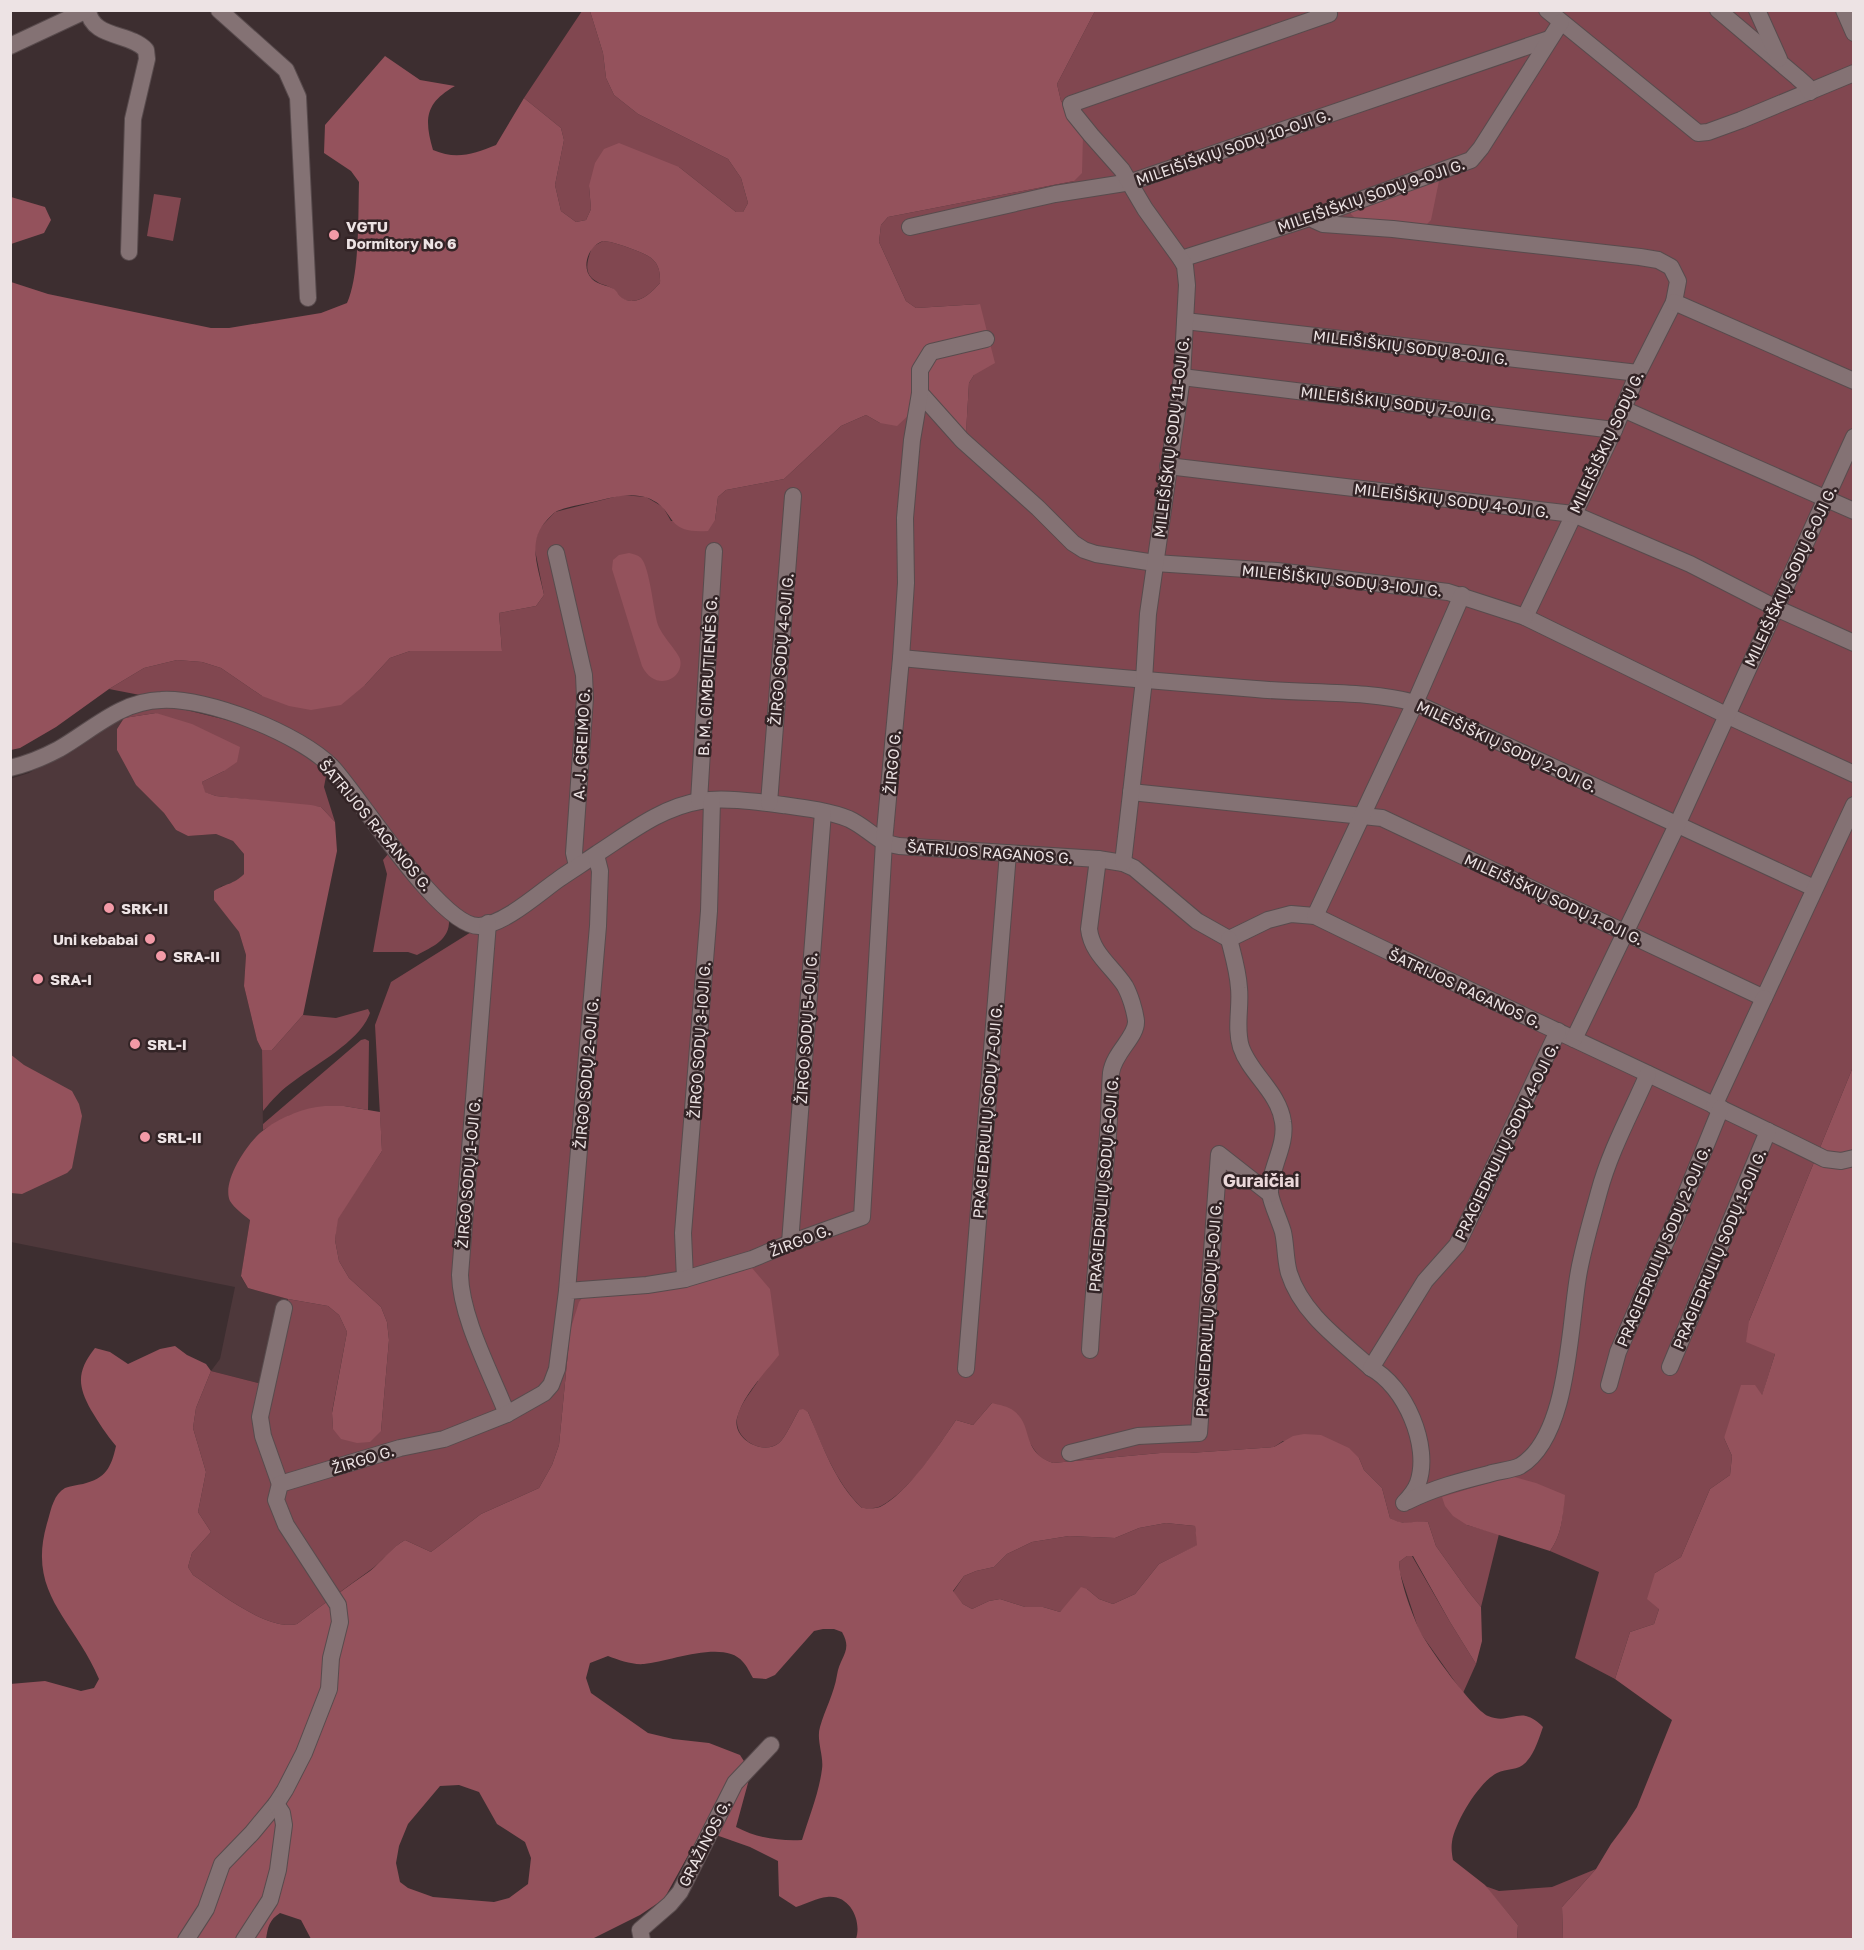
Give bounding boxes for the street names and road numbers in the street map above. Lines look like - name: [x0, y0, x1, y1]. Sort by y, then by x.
- street label: MILEIŠIŠKIŲ SODŲ 10-OJI G.: [1133, 105, 1333, 189]
- street label: MILEIŠIŠKIŲ SODŲ 9-OJI G.: [1275, 154, 1467, 236]
- street label: MILEIŠIŠKIŲ SODŲ 8-OJI G.: [1312, 326, 1510, 368]
- street label: MILEIŠIŠKIŲ SODŲ 11-OJI G.: [1150, 335, 1192, 539]
- street label: MILEIŠIŠKIŲ SODŲ G.: [1565, 368, 1647, 516]
- street label: MILEIŠIŠKIŲ SODŲ 7-OJI G.: [1300, 382, 1496, 424]
- street label: MILEIŠIŠKIŲ SODŲ 4-OJI G.: [1353, 479, 1551, 521]
- street label: MILEIŠIŠKIŲ SODŲ 6-OJI G.: [1740, 483, 1840, 669]
- street label: MILEIŠIŠKIŲ SODŲ 3-IOJI G.: [1241, 561, 1443, 599]
- street label: ŽIRGO SODŲ 4-OJI G.: [765, 572, 797, 726]
- street label: B. M. GIMBUTIENĖS G.: [694, 595, 720, 757]
- street label: A. J. GREIMO G.: [569, 688, 593, 800]
- street label: MILEIŠIŠKIŲ SODŲ 2-OJI G.: [1414, 696, 1600, 796]
- street label: ŽIRGO G.: [880, 729, 904, 795]
- street label: ŠATRIJOS RAGANOS G.: [316, 756, 436, 894]
- street label: ŠATRIJOS RAGANOS G.: [906, 837, 1074, 867]
- street label: MILEIŠIŠKIŲ SODŲ 1-OJI G.: [1462, 850, 1646, 948]
- street label: ŠATRIJOS RAGANOS G.: [1386, 945, 1544, 1031]
- street label: ŽIRGO SODŲ 5-OJI G.: [792, 951, 820, 1105]
- street label: ŽIRGO SODŲ 3-IOJI G.: [685, 961, 713, 1119]
- street label: ŽIRGO SODŲ 2-OJI G.: [570, 996, 602, 1150]
- street label: PRAGIEDRULIŲ SODŲ 7-OJI G.: [969, 1003, 1005, 1219]
- street label: PRAGIEDRULIŲ SODŲ 4-OJI G.: [1450, 1039, 1562, 1243]
- street label: PRAGIEDRULIŲ SODŲ 6-OJI G.: [1085, 1075, 1121, 1293]
- street label: ŽIRGO SODŲ 1-OJI G.: [452, 1097, 484, 1249]
- street label: PRAGIEDRULIŲ SODŲ 2-OJI G.: [1612, 1143, 1714, 1349]
- street label: PRAGIEDRULIŲ SODŲ 1-OJI G.: [1669, 1146, 1769, 1352]
- street label: PRAGIEDRULIŲ SODŲ 5-OJI G.: [1191, 1200, 1225, 1418]
- street label: ŽIRGO G.: [767, 1220, 833, 1260]
- street label: ŽIRGO G.: [330, 1441, 396, 1477]
- street label: GRAŽINOS G.: [674, 1797, 734, 1889]

